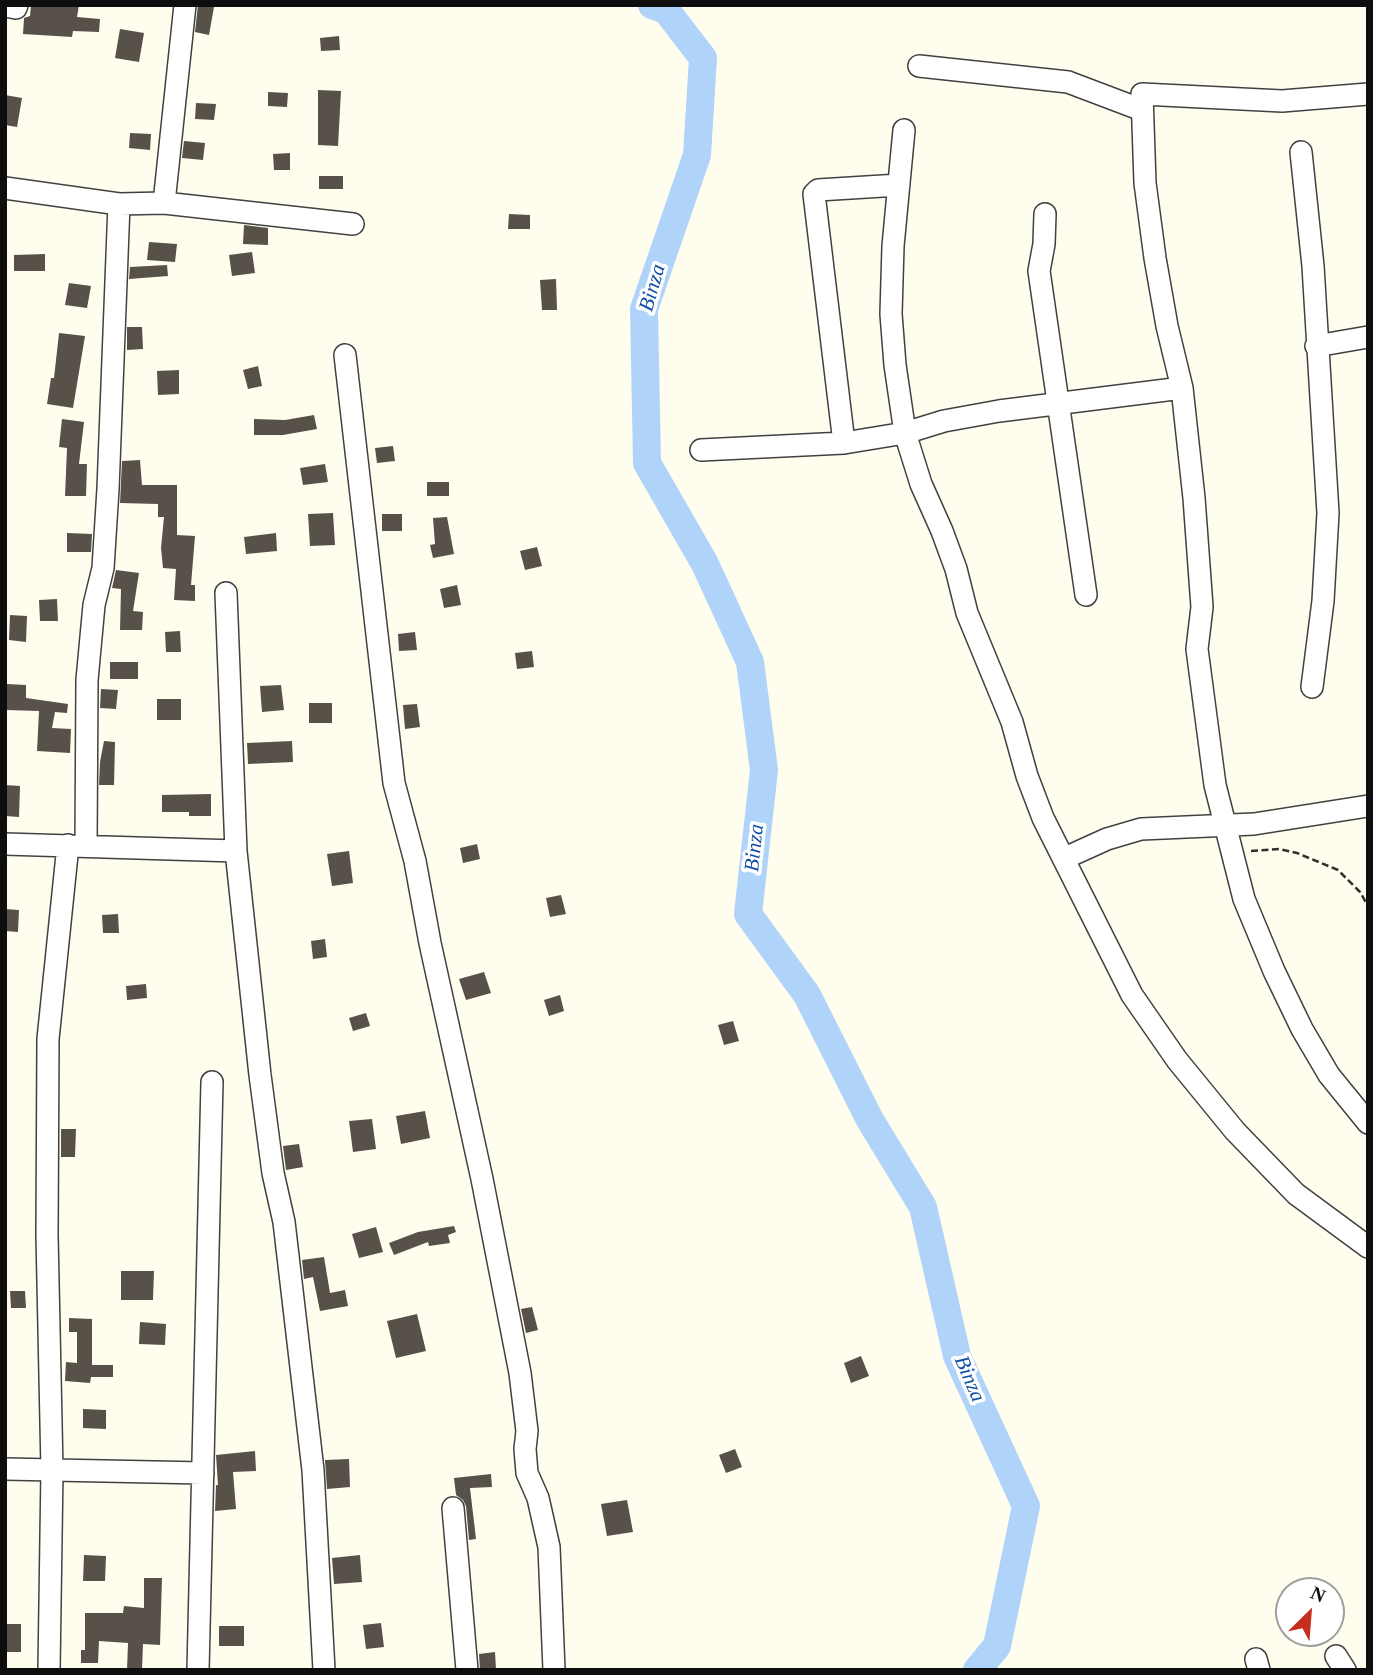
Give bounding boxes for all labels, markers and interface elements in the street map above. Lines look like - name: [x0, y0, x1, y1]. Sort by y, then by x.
- water label: Binza: [634, 262, 672, 314]
- water label: Binza: [740, 823, 770, 873]
- water label: Binza: [948, 1352, 990, 1406]
- north arrow: [1275, 1577, 1345, 1647]
- text: N: [1308, 1582, 1329, 1607]

